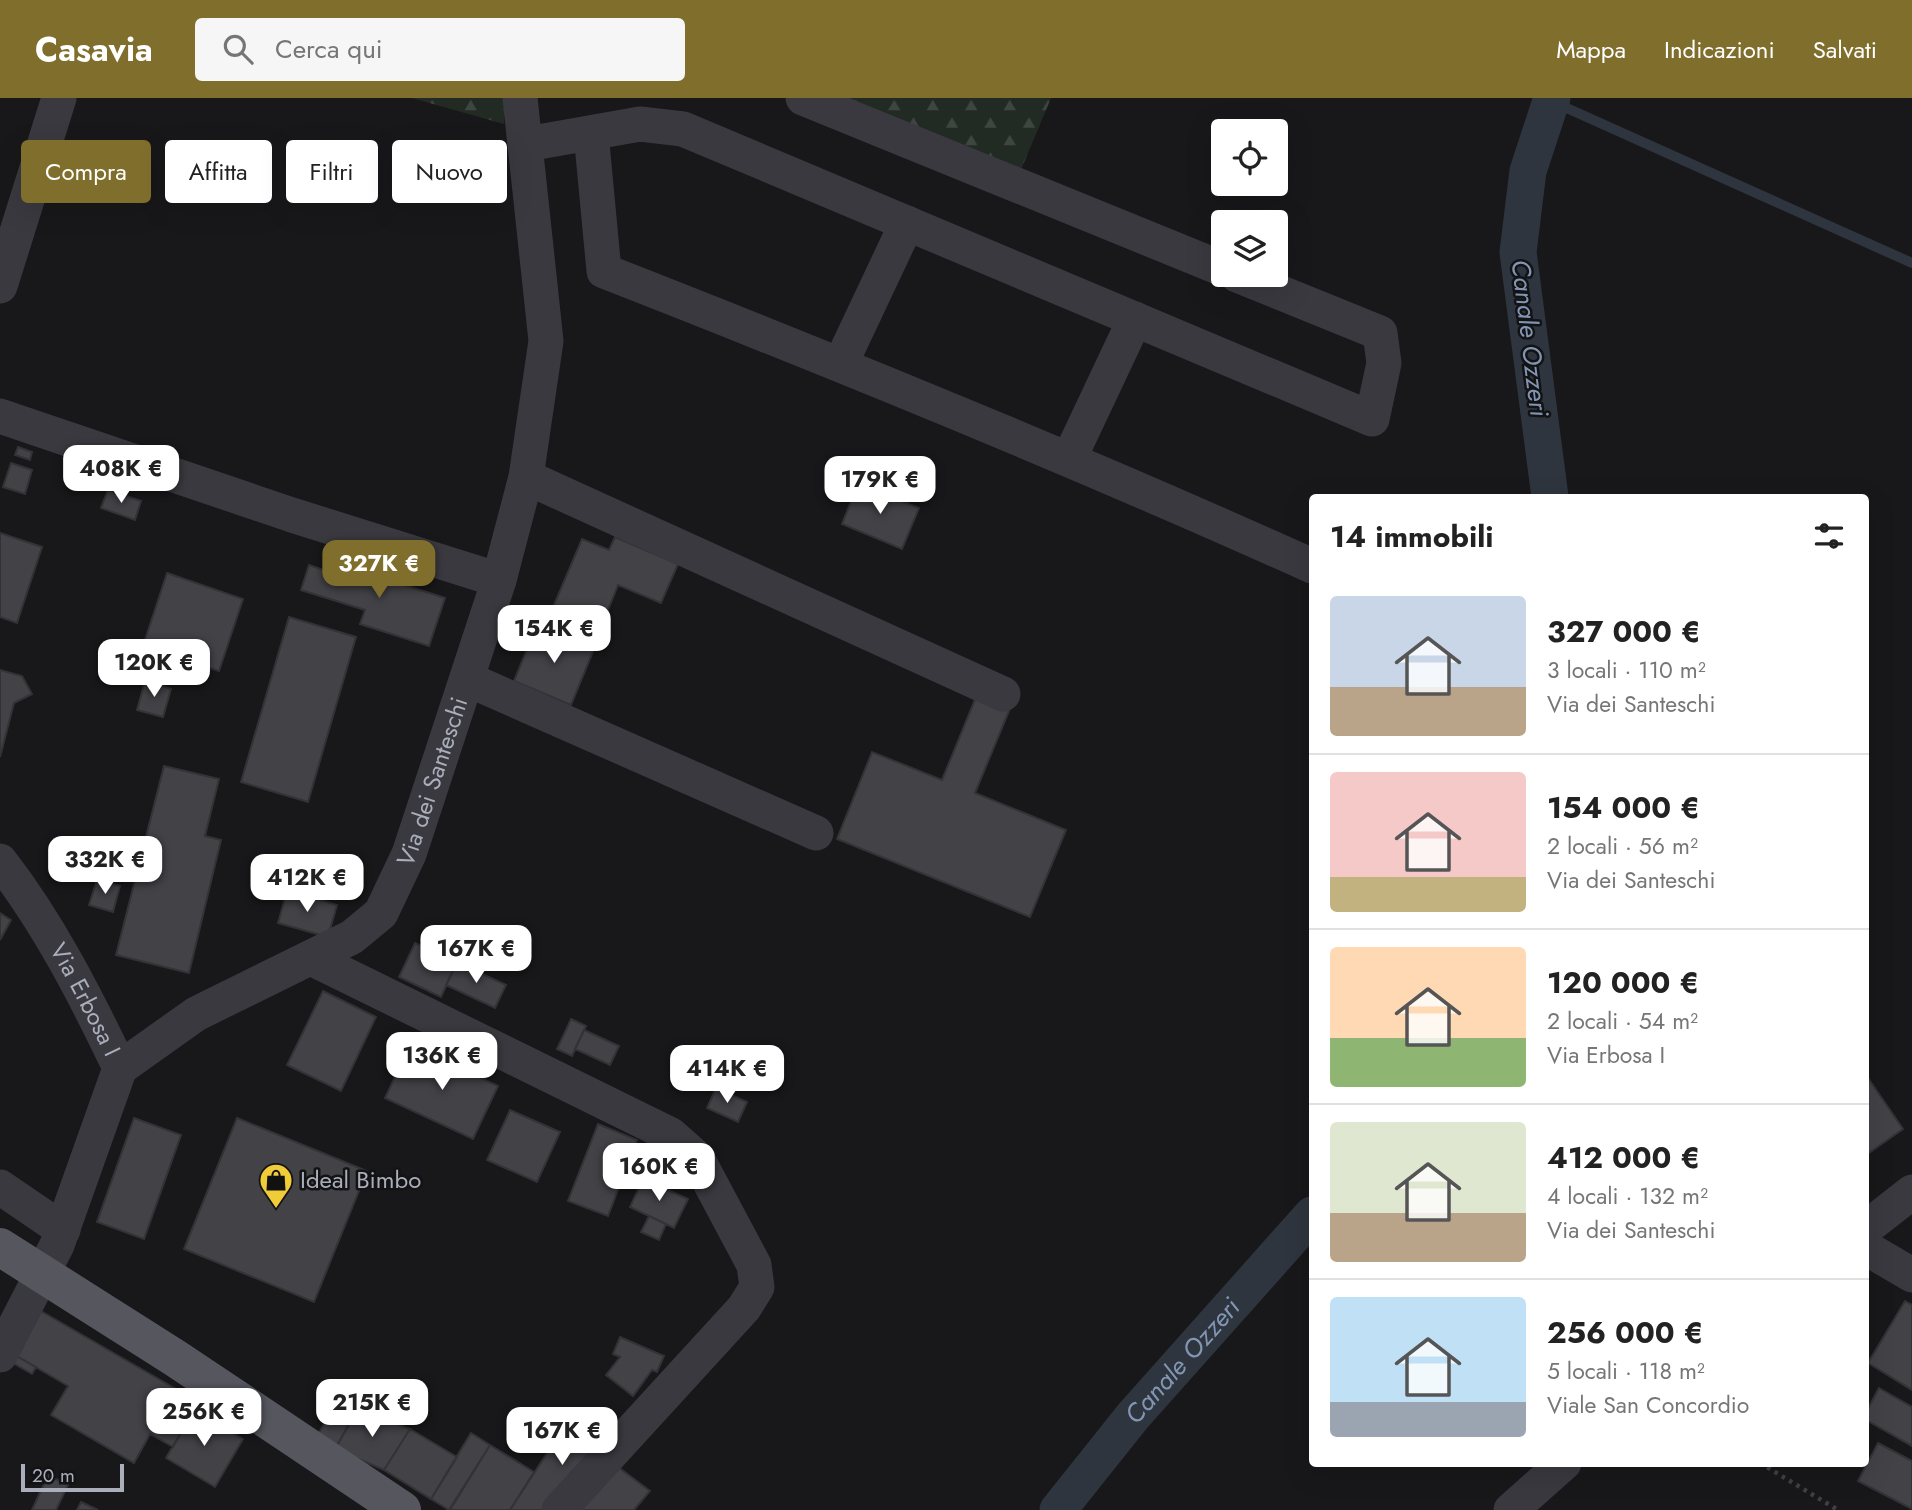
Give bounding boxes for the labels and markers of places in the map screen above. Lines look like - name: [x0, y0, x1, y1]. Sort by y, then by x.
- pin: 408K €: [64, 446, 178, 505]
- pin: 179K €: [823, 456, 937, 516]
- pin: 327K €: [322, 540, 436, 600]
- pin: 154K €: [497, 606, 611, 665]
- pin: 120K €: [97, 640, 211, 699]
- pin: 332K €: [48, 836, 162, 896]
- pin: 412K €: [250, 854, 364, 914]
- pin: 167K €: [419, 926, 533, 985]
- pin: 136K €: [385, 1032, 499, 1092]
- pin: 414K €: [670, 1046, 784, 1105]
- pin: 160K €: [602, 1144, 716, 1203]
- shop icon: Ideal Bimbo: [257, 1161, 295, 1210]
- place label: Ideal Bimbo: [300, 1162, 421, 1197]
- pin: 215K €: [315, 1380, 429, 1439]
- pin: 256K €: [147, 1388, 261, 1448]
- pin: 167K €: [505, 1408, 619, 1467]

